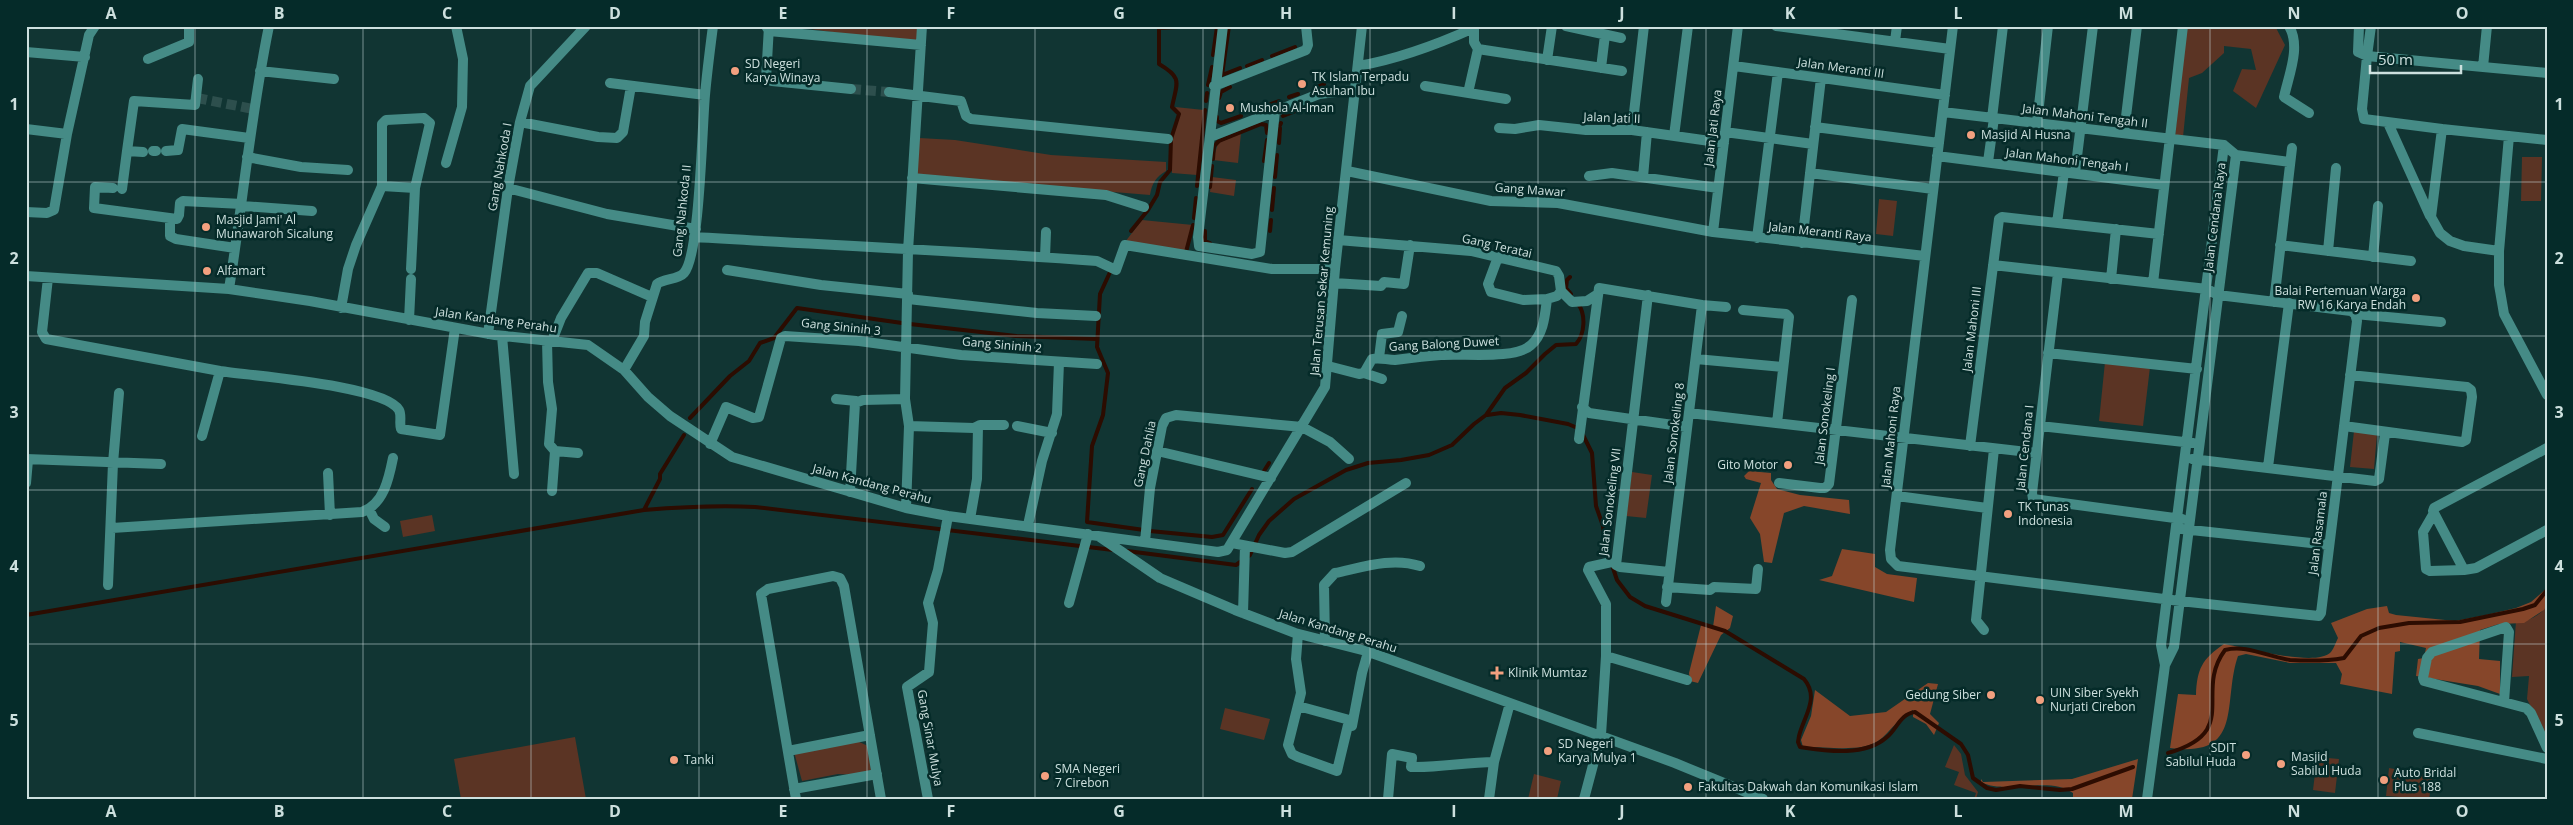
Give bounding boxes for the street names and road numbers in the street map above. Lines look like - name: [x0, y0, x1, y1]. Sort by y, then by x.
- street label: Jalan Meranti III: [1796, 53, 1885, 82]
- street label: Jalan Jati Raya: [1699, 89, 1726, 168]
- street label: Jalan Mahoni Tengah II: [2020, 99, 2149, 132]
- street label: Jalan Jati II: [1582, 108, 1641, 127]
- street label: Gang Nahkoda I: [483, 121, 516, 212]
- street label: Jalan Mahoni Tengah I: [2004, 143, 2129, 175]
- street label: Jalan Cendana Raya: [2199, 161, 2230, 273]
- street label: Gang Nahkoda II: [668, 164, 695, 258]
- street label: Gang Mawar: [1494, 179, 1566, 200]
- street label: Jalan Terusan Sekar Kemuning: [1306, 205, 1337, 377]
- street label: Jalan Meranti Raya: [1767, 218, 1873, 245]
- street label: Gang Teratai: [1460, 229, 1534, 262]
- street label: Jalan Mahoni III: [1958, 285, 1985, 373]
- street label: Jalan Kandang Perahu: [433, 302, 558, 336]
- street label: Gang Sininih 3: [800, 314, 882, 339]
- street label: Gang Balong Duwet: [1388, 332, 1500, 355]
- street label: Gang Sininih 2: [961, 333, 1043, 356]
- street label: Jalan Sonokeling I: [1810, 366, 1839, 467]
- street label: Jalan Sonokeling 8: [1659, 381, 1688, 485]
- street label: Jalan Mahoni Raya: [1877, 385, 1904, 490]
- street label: Jalan Cendana I: [2011, 404, 2037, 493]
- street label: Gang Dahlia: [1129, 419, 1160, 489]
- street label: Jalan Sonokeling VII: [1594, 447, 1625, 558]
- street label: Jalan Kandang Perahu: [810, 459, 934, 508]
- street label: Jalan Rasamala: [2304, 490, 2331, 577]
- street label: Jalan Kandang Perahu: [1276, 604, 1399, 657]
- street label: Gang Sinar Mulya: [914, 688, 947, 788]

